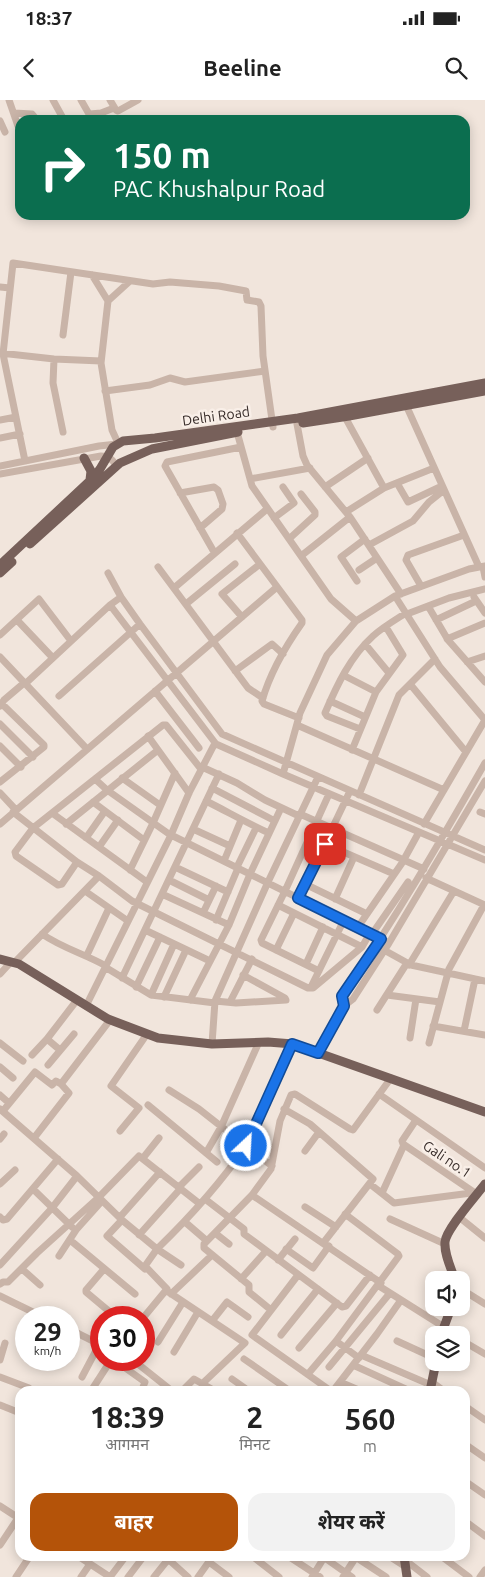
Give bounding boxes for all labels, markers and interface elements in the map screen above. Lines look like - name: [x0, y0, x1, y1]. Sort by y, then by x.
- text: 18:37: [25, 7, 73, 29]
- icon: back: [15, 54, 43, 82]
- icon: search: [442, 54, 470, 82]
- text: Beeline: [203, 55, 282, 80]
- icon: right: [30, 135, 95, 200]
- text: 150 m: [113, 135, 211, 175]
- text: PAC Khushalpur Road: [113, 176, 325, 201]
- street label: Delhi Road: [181, 403, 251, 429]
- pin: [304, 823, 346, 865]
- icon: arrive: [311, 830, 339, 858]
- position arrow: [219, 1119, 271, 1171]
- street label: Gali no.1: [420, 1137, 474, 1181]
- map controls: [425, 1271, 470, 1371]
- button: sound: [425, 1271, 470, 1316]
- speed limit sign: 30: [90, 1306, 155, 1371]
- text: 29: [33, 1318, 62, 1346]
- button: layers: [425, 1326, 470, 1371]
- text: km/h: [34, 1344, 61, 1357]
- text: 18:39: [90, 1400, 165, 1434]
- text: 2: [246, 1400, 263, 1434]
- text: 560: [345, 1402, 395, 1436]
- text: आगमन: [105, 1435, 149, 1453]
- text: मिनट: [239, 1435, 270, 1453]
- text: m: [363, 1437, 377, 1455]
- button: बाहर: [30, 1493, 238, 1551]
- button: शेयर करें: [248, 1493, 455, 1551]

